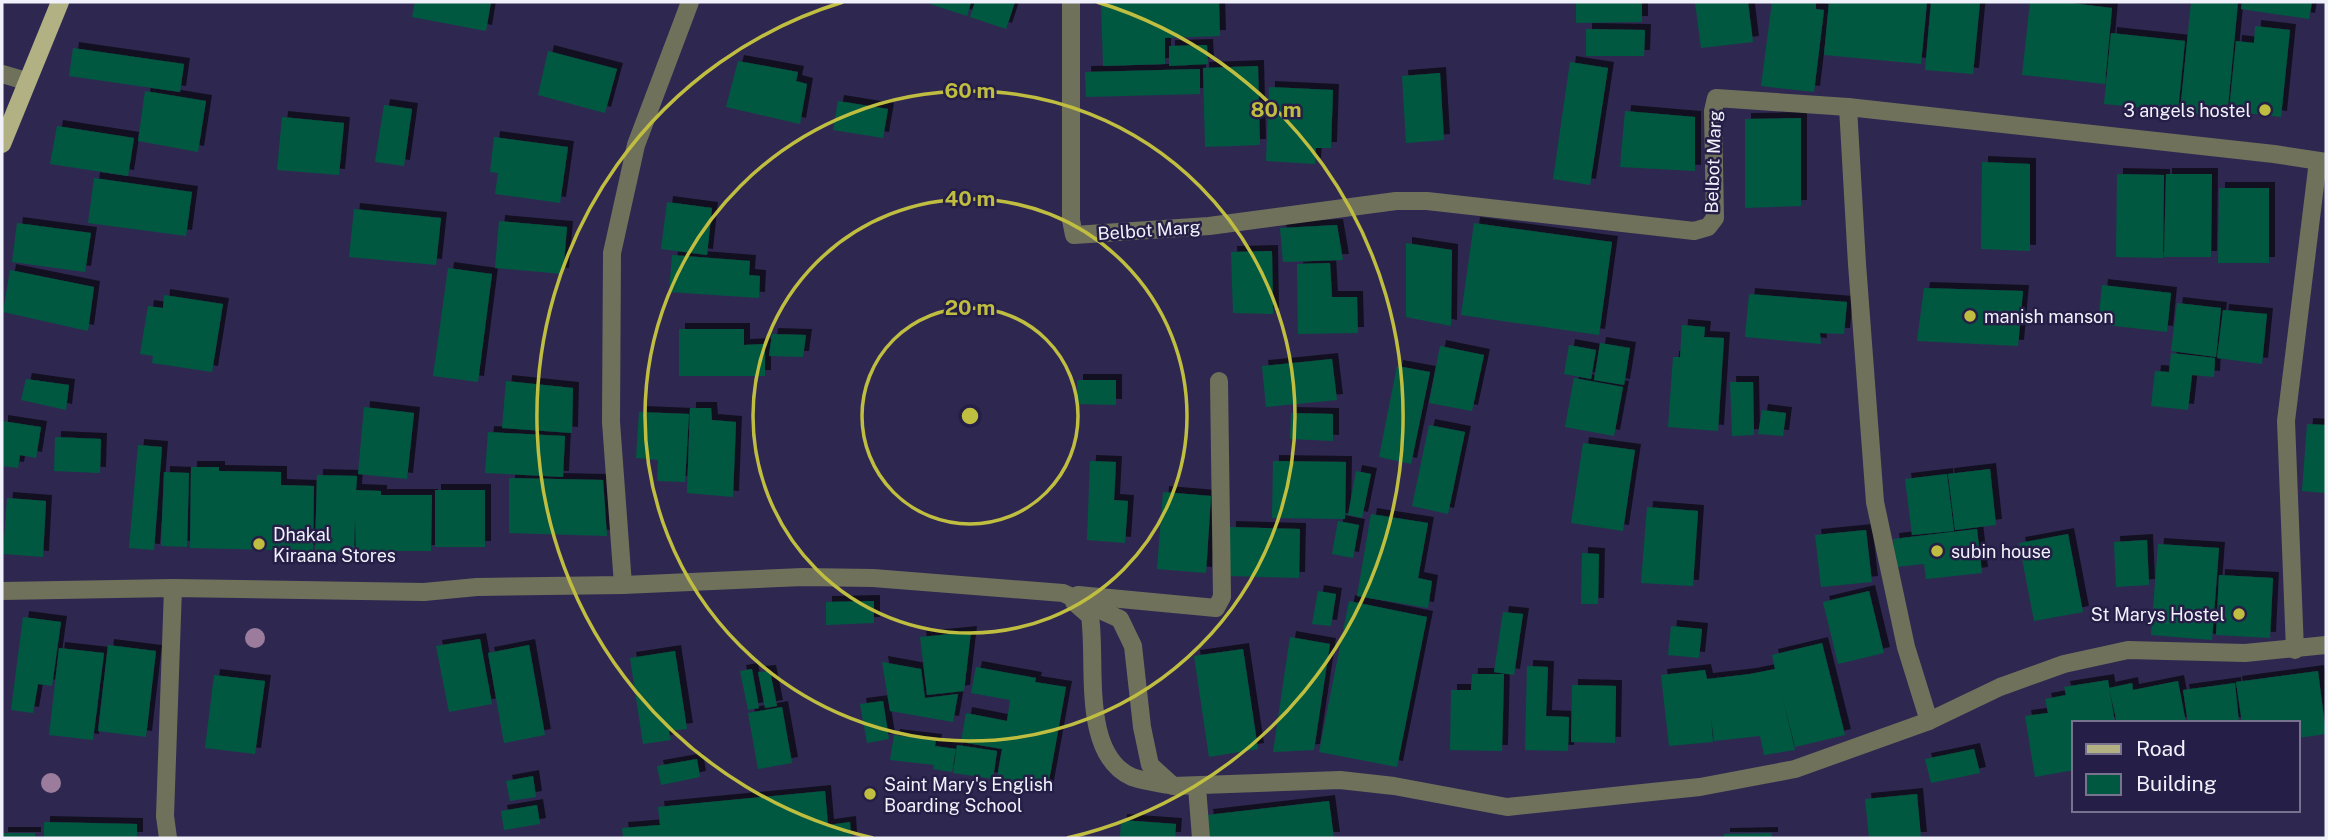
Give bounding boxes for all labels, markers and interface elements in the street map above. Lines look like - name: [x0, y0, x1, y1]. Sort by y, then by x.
- text: 60 m: [945, 78, 995, 103]
- text: 80 m: [1250, 97, 1302, 122]
- place label: 3 angels hostel: [2123, 100, 2251, 121]
- marker: 3 angels hostel: [2257, 102, 2273, 118]
- street label: Belbot Marg: [1701, 110, 1725, 214]
- text: 40 m: [945, 186, 995, 211]
- street label: Belbot Marg: [1097, 216, 1201, 244]
- text: 20 m: [945, 295, 995, 320]
- place label: manish manson: [1984, 306, 2114, 327]
- marker: manish manson: [1962, 308, 1978, 324]
- centre of rings: [958, 404, 982, 428]
- place label: Dhakal Kiraana Stores: [273, 524, 396, 566]
- marker: Dhakal Kiraana Stores: [251, 536, 267, 552]
- place label: subin house: [1951, 541, 2051, 562]
- marker: subin house: [1929, 543, 1945, 559]
- place label: St Marys Hostel: [2091, 604, 2225, 625]
- marker: St Marys Hostel: [2231, 606, 2247, 622]
- legend: [2072, 721, 2300, 812]
- text: Road: [2136, 736, 2186, 761]
- text: Building: [2136, 771, 2217, 796]
- place label: Saint Mary's English Boarding School: [884, 774, 1053, 816]
- marker: Saint Mary's English Boarding School: [862, 786, 878, 802]

